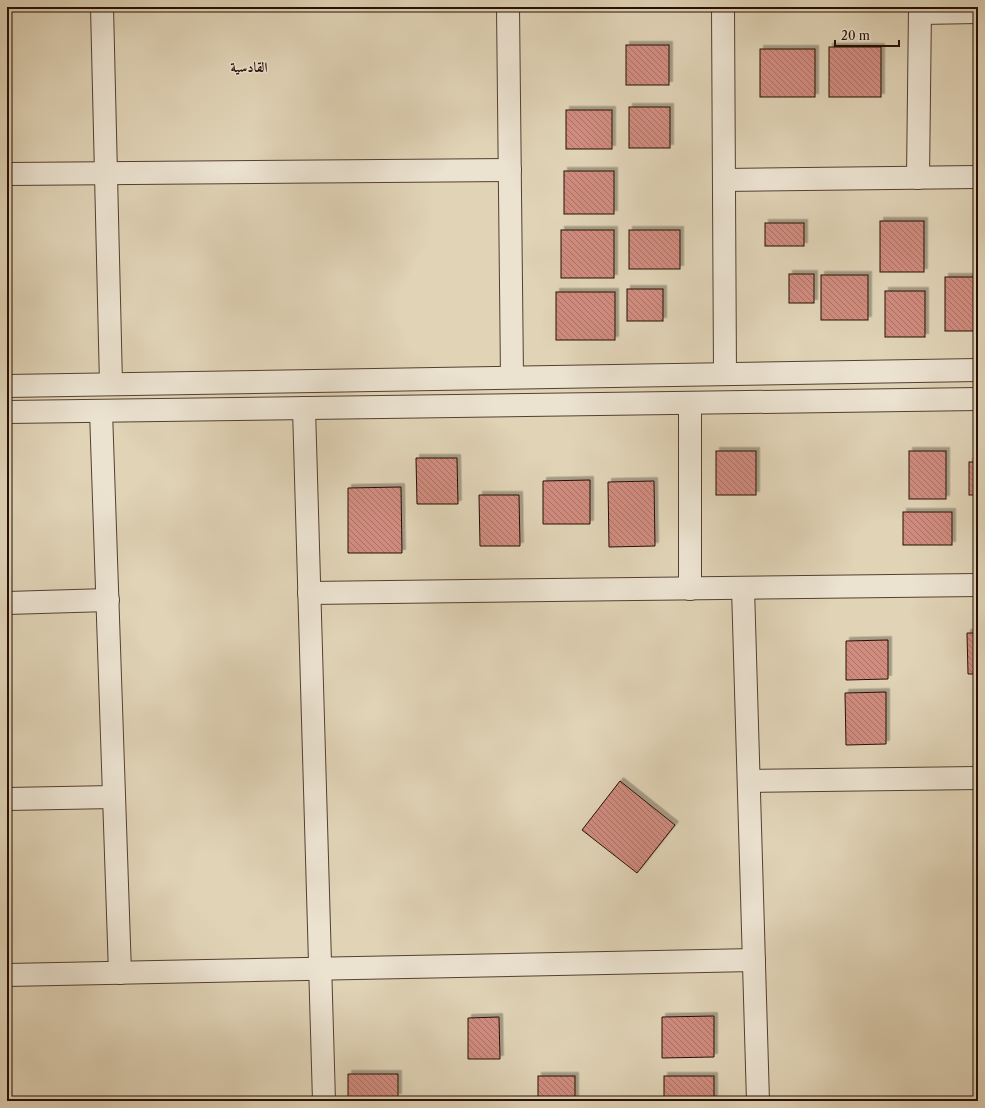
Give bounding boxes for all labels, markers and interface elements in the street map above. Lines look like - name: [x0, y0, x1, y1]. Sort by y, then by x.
- scale bar: [835, 22, 899, 48]
- text: 20 m: [841, 28, 870, 43]
- district label: القادسية: [231, 58, 267, 76]

